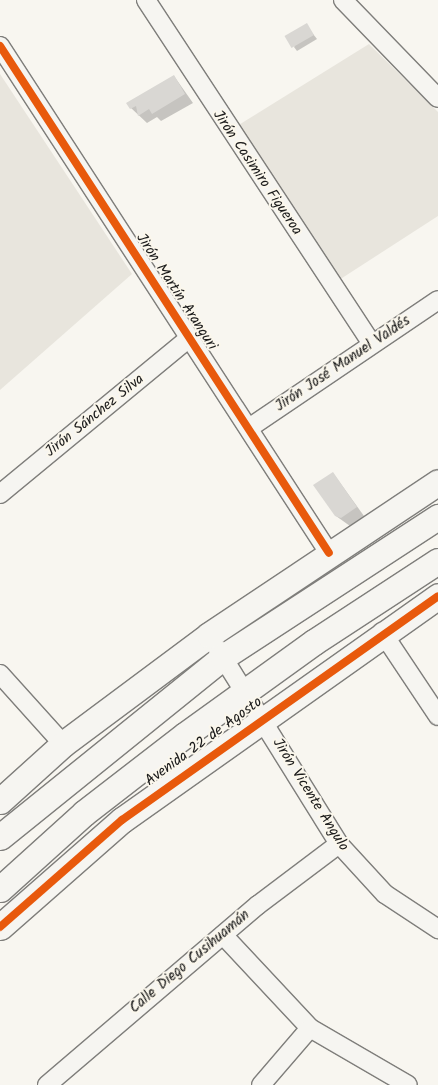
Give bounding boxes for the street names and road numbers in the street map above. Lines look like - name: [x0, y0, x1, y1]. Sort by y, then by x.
- street label: Jirón Casimiro Figueroa: [208, 107, 306, 239]
- street label: Jirón Martín Aranguri: [132, 230, 220, 354]
- street label: Jirón José Manuel Valdés: [272, 312, 414, 416]
- street label: Jirón Sánchez Silva: [42, 371, 148, 461]
- street label: Avenida 22 de Agosto: [142, 694, 266, 790]
- street label: Jirón Vicente Angulo: [268, 735, 352, 855]
- street label: Calle Diego Cusihuamán: [126, 906, 254, 1018]

